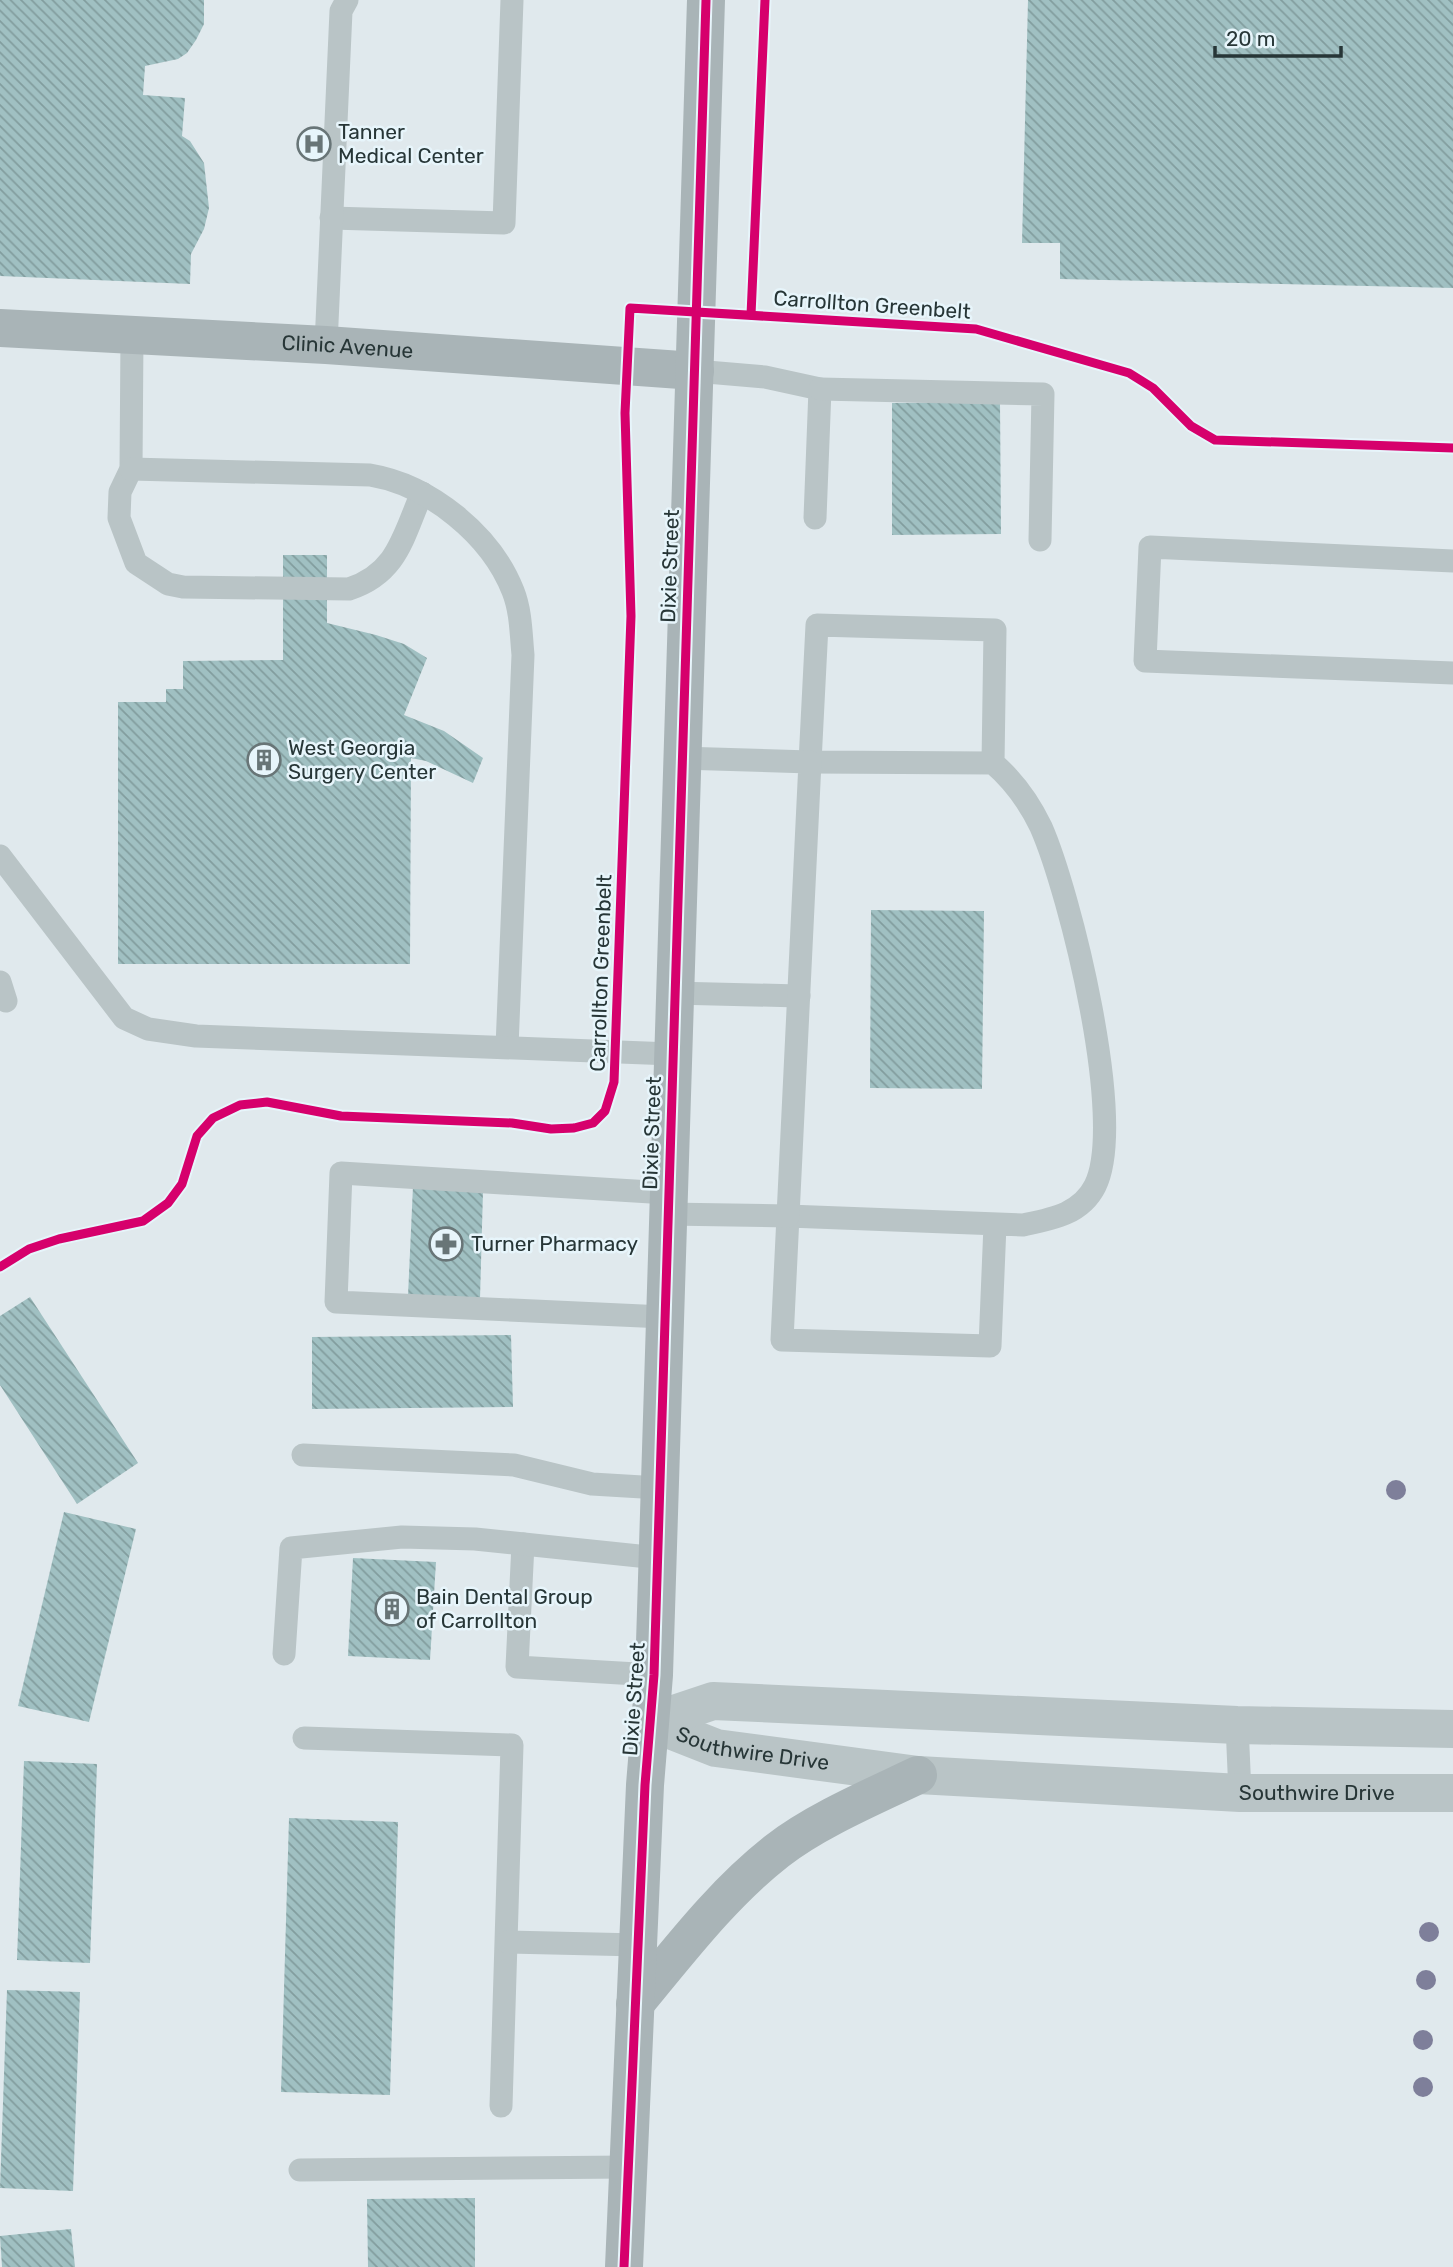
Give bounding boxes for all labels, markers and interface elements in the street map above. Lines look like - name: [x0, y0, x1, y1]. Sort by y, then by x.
- scale bar: [1215, 14, 1341, 58]
- text: 20 m: [1226, 26, 1275, 51]
- place label: Tanner Medical Center: [338, 119, 484, 168]
- hospital icon: Tanner Medical Center: [295, 125, 333, 163]
- street label: Carrollton Greenbelt: [773, 285, 971, 324]
- street label: Clinic Avenue: [281, 330, 414, 363]
- street label: Dixie Street: [655, 509, 684, 623]
- place label: West Georgia Surgery Center: [288, 735, 436, 784]
- building icon: West Georgia Surgery Center: [245, 741, 283, 779]
- street label: Carrollton Greenbelt: [585, 874, 616, 1072]
- street label: Dixie Street: [637, 1076, 666, 1190]
- pharmacy icon: Turner Pharmacy: [427, 1225, 465, 1263]
- place label: Turner Pharmacy: [471, 1231, 639, 1256]
- place label: Bain Dental Group of Carrollton: [416, 1584, 593, 1633]
- building icon: Bain Dental Group of Carrollton: [373, 1590, 411, 1628]
- street label: Dixie Street: [617, 1641, 650, 1756]
- street label: Southwire Drive: [673, 1721, 831, 1775]
- street label: Southwire Drive: [1239, 1780, 1395, 1805]

